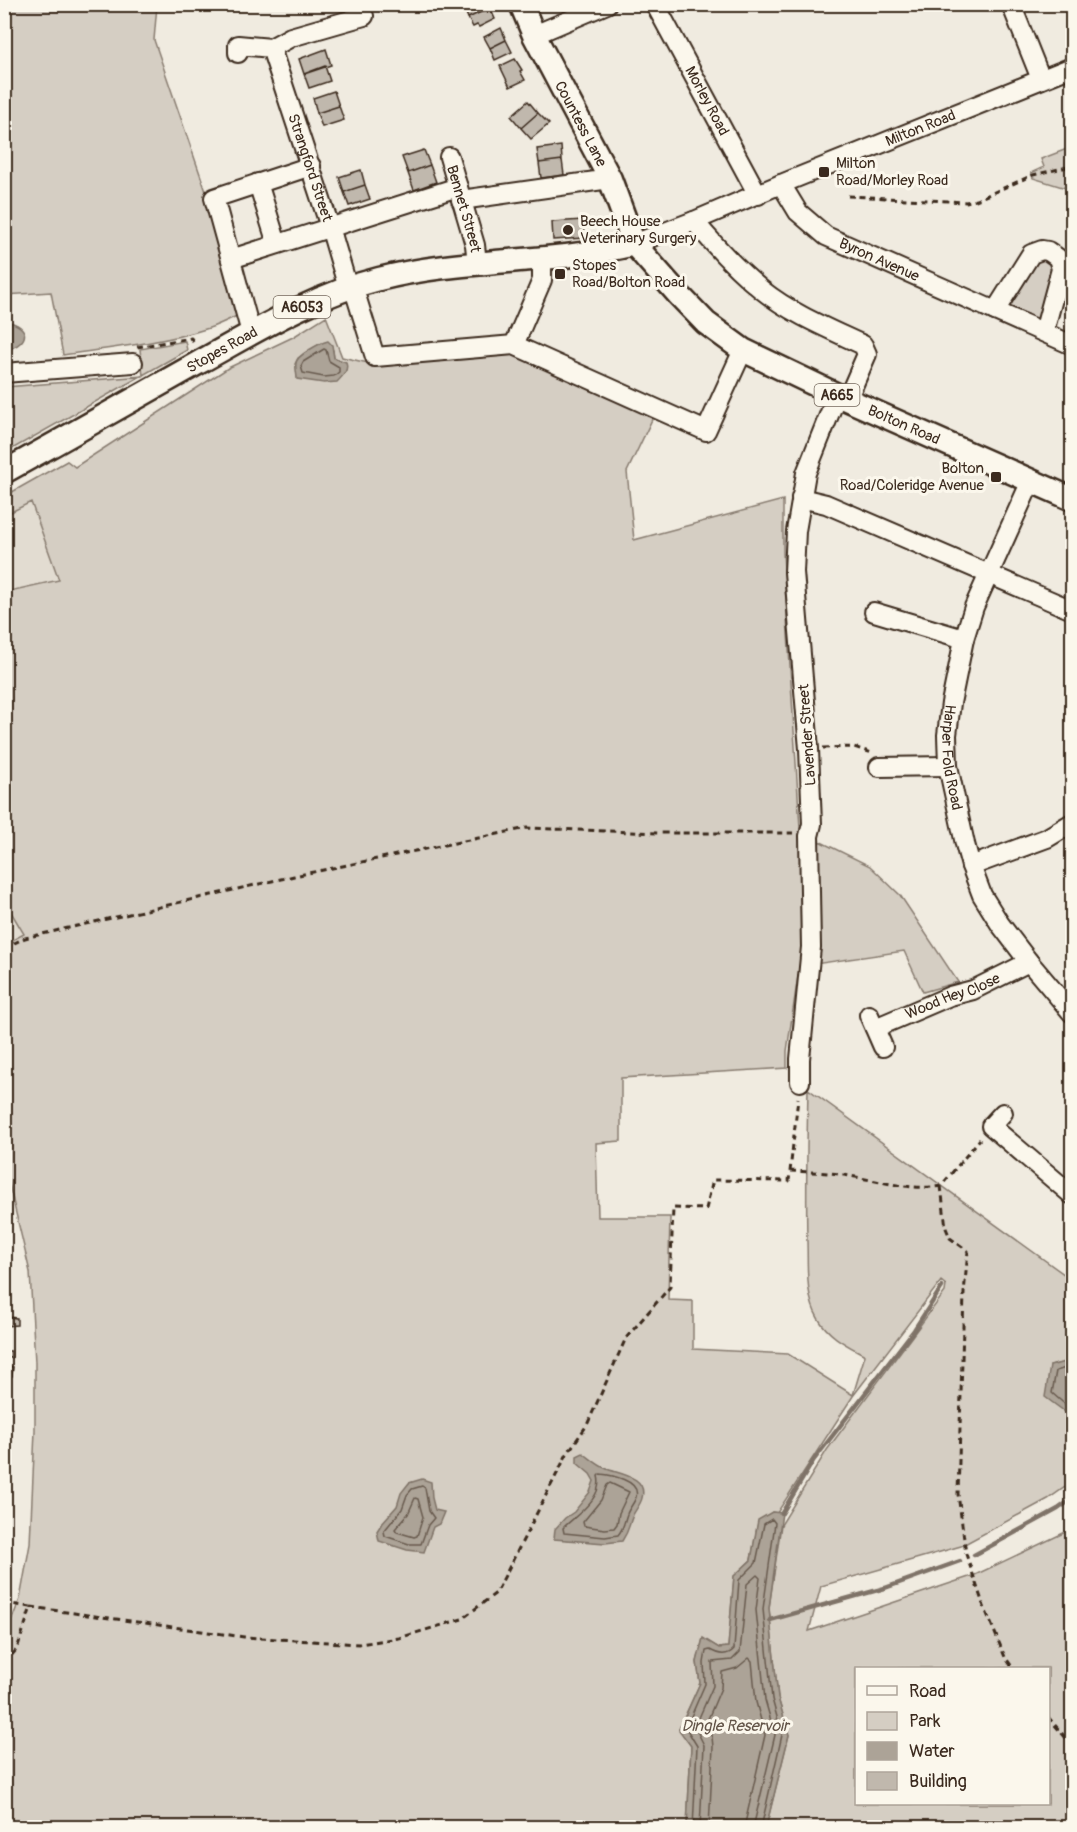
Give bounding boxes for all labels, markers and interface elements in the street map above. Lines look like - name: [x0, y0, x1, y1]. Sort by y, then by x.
- street label: Morley Road: [680, 63, 733, 139]
- street label: Countess Lane: [550, 78, 611, 171]
- street label: Milton Road: [883, 106, 958, 151]
- street label: Strangford Street: [283, 111, 337, 225]
- place label: Milton Road/Morley Road: [836, 154, 948, 190]
- street label: Bennet Street: [442, 163, 485, 254]
- marker: Milton Road/Morley Road: [817, 165, 831, 179]
- place label: Beech House Veterinary Surgery: [580, 212, 697, 248]
- marker: Beech House Veterinary Surgery: [561, 223, 575, 237]
- street label: Byron Avenue: [836, 234, 923, 286]
- place label: Stopes Road/Bolton Road: [572, 256, 685, 292]
- marker: Stopes Road/Bolton Road: [553, 267, 567, 281]
- road number: A6053: [274, 296, 330, 318]
- street label: Stopes Road: [183, 323, 261, 377]
- road number: A665: [814, 384, 860, 406]
- street label: Bolton Road: [865, 401, 943, 449]
- place label: Bolton Road/Coleridge Avenue: [840, 459, 985, 495]
- marker: Bolton Road/Coleridge Avenue: [989, 470, 1003, 484]
- street label: Lavender Street: [794, 683, 821, 786]
- street label: Harper Fold Road: [937, 703, 966, 812]
- street label: Wood Hey Close: [902, 969, 1004, 1024]
- legend: [855, 1667, 1050, 1805]
- text: Road: [909, 1680, 946, 1703]
- text: Park: [909, 1710, 941, 1733]
- water label: Dingle Reservoir: [681, 1716, 791, 1736]
- text: Water: [909, 1740, 955, 1763]
- text: Building: [909, 1770, 967, 1793]

